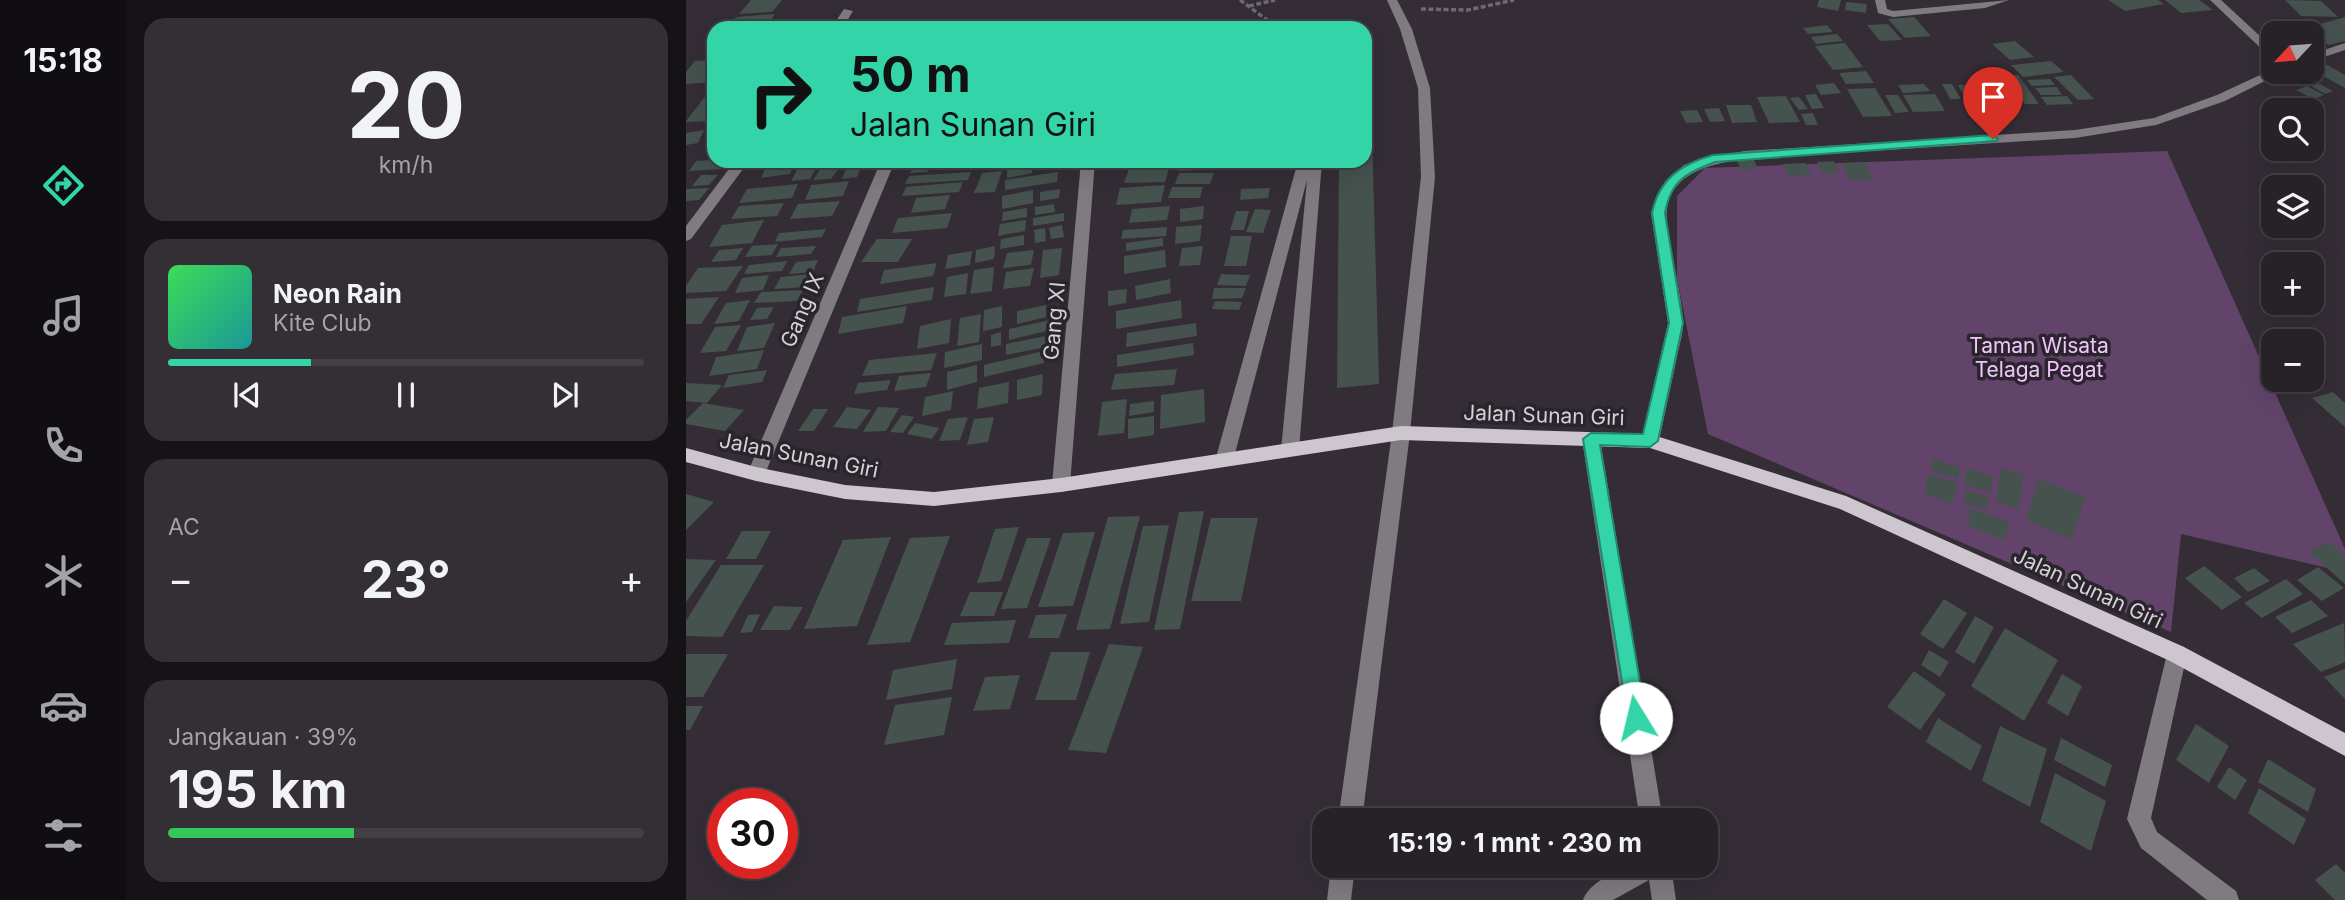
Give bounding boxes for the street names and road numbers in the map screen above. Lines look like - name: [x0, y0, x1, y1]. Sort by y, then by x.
- street label: Gang IX: [775, 269, 829, 351]
- street label: Gang XI: [1038, 281, 1070, 361]
- street label: Jalan Sunan Giri: [1463, 400, 1625, 430]
- street label: Jalan Sunan Giri: [717, 427, 881, 483]
- street label: Jalan Sunan Giri: [2010, 543, 2166, 633]

